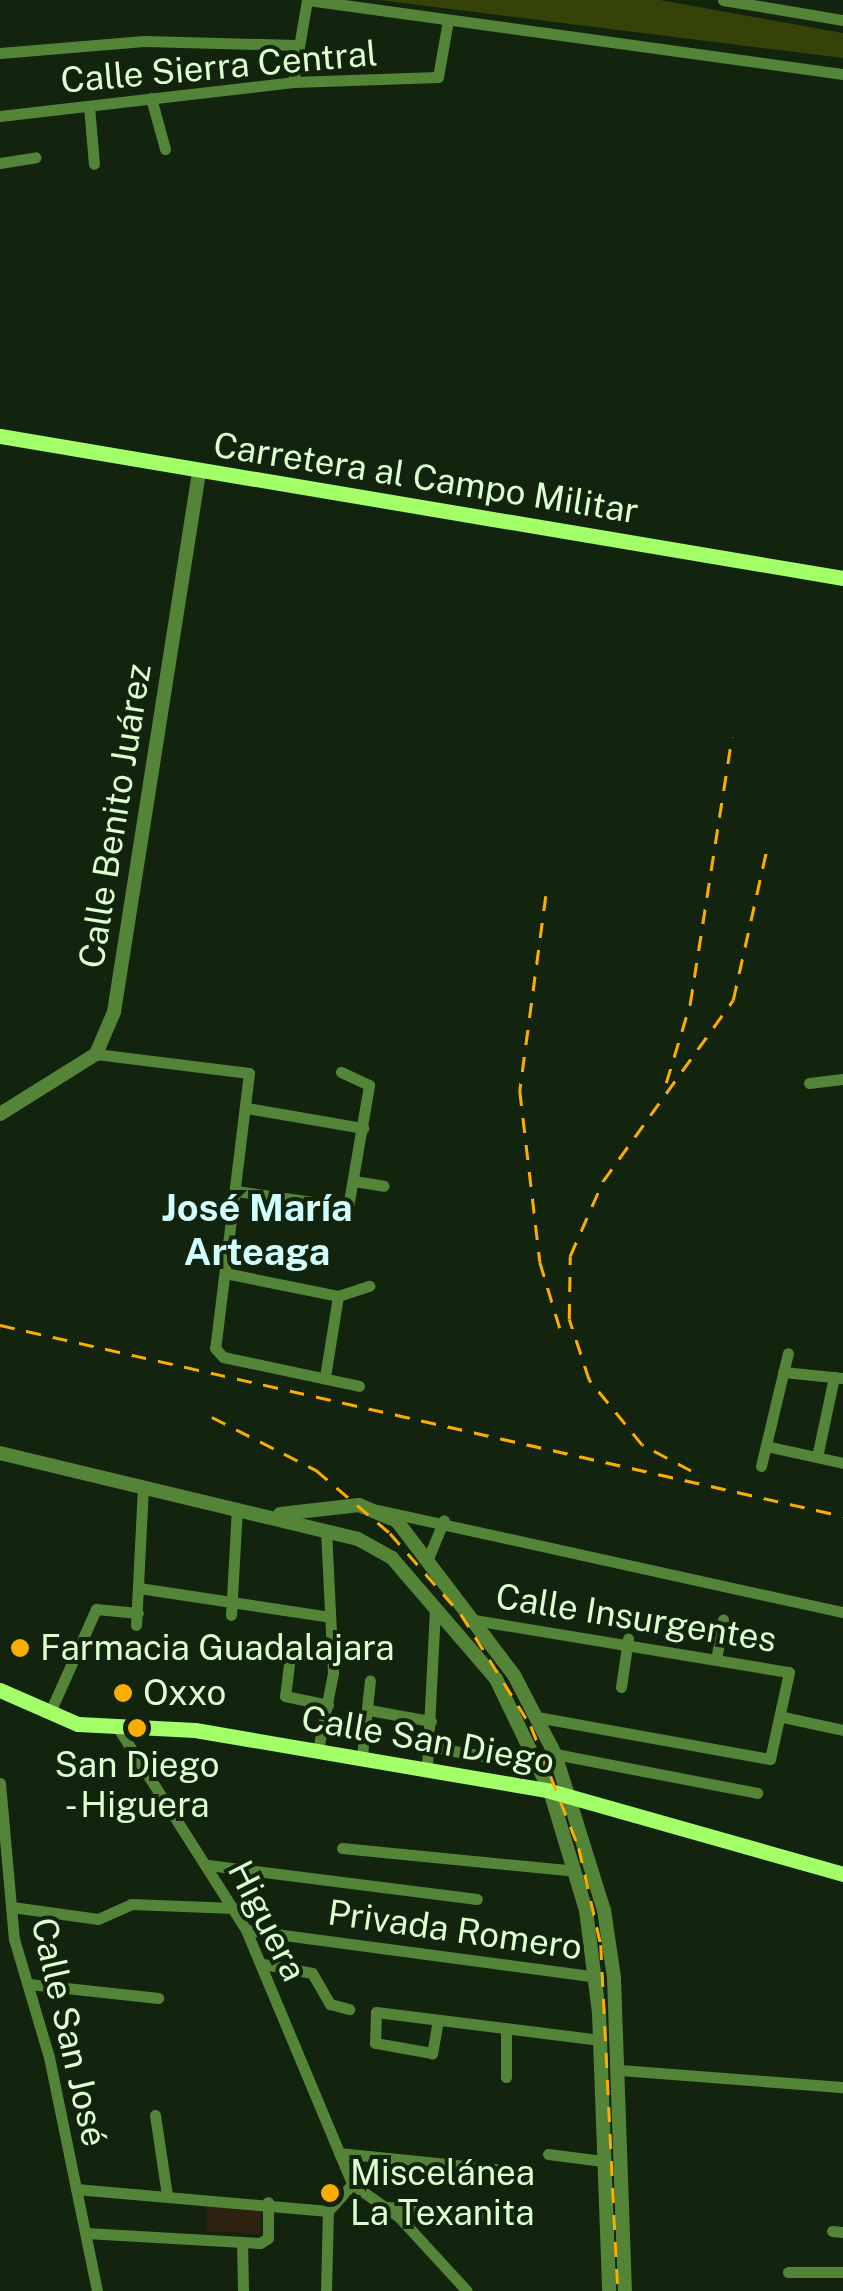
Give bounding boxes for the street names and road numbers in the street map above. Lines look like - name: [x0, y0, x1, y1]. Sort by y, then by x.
- street label: Calle Sierra Central: [59, 32, 379, 102]
- street label: Carretera al Campo Militar: [210, 424, 642, 532]
- street label: Calle Benito Juárez: [70, 661, 160, 971]
- street label: Calle Insurgentes: [493, 1575, 779, 1661]
- street label: Calle San Diego: [298, 1697, 558, 1783]
- street label: Higuera: [219, 1854, 315, 1988]
- street label: Privada Romero: [325, 1891, 585, 1969]
- street label: Calle San José: [22, 1913, 116, 2151]

